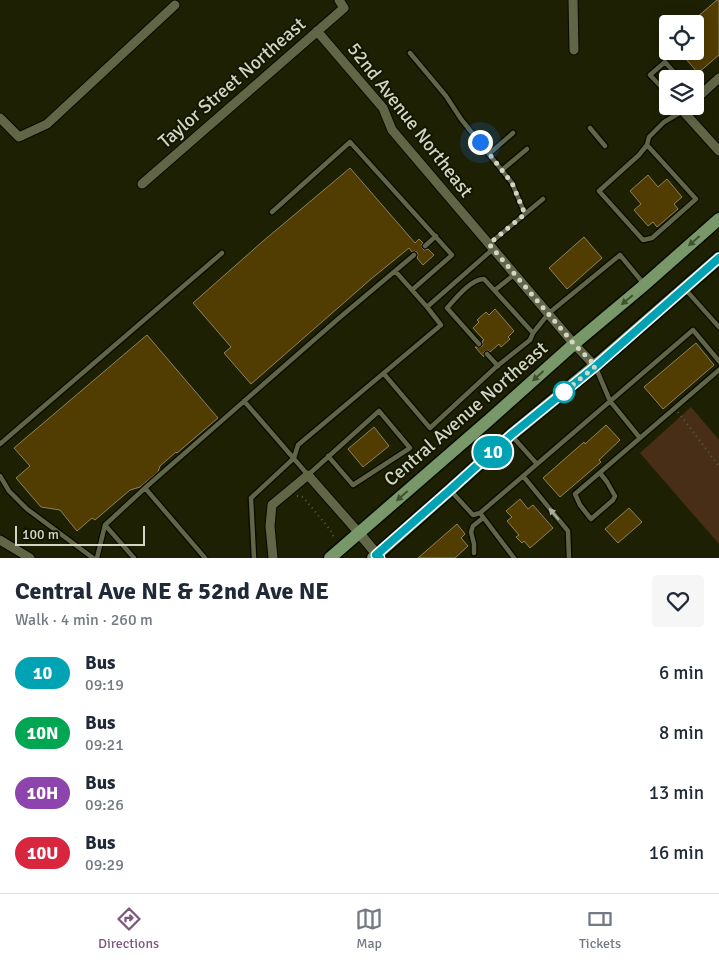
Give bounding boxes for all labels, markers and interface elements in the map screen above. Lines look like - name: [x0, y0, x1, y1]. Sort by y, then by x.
- street label: Taylor Street Northeast: [153, 12, 311, 154]
- map controls: [659, 15, 704, 115]
- button: locate: [659, 15, 704, 60]
- street label: 52nd Avenue Northeast: [342, 38, 478, 203]
- button: layers: [659, 70, 704, 115]
- your location: [468, 130, 493, 155]
- one-way arrow: [688, 235, 701, 246]
- one-way arrow: [620, 294, 633, 305]
- street label: Central Avenue Northeast: [379, 336, 553, 492]
- one-way arrow: [532, 370, 544, 382]
- unlabelled marker: [553, 381, 575, 403]
- line badge: 10: [470, 436, 516, 468]
- text: 10: [483, 441, 503, 463]
- one-way arrow: [395, 490, 408, 501]
- one-way arrow: [549, 508, 560, 521]
- scale bar: [15, 523, 145, 546]
- text: 100 m: [22, 526, 59, 543]
- button: heart: [652, 575, 704, 627]
- text: Central Ave NE & 52nd Ave NE: [15, 576, 329, 606]
- text: Walk · 4 min · 260 m: [15, 610, 153, 630]
- text: Bus: [85, 651, 116, 675]
- text: 6 min: [659, 661, 704, 685]
- text: 10: [33, 662, 52, 684]
- text: 09:19: [85, 675, 124, 695]
- text: Bus: [85, 711, 116, 735]
- text: 8 min: [659, 721, 704, 745]
- text: 10N: [27, 722, 58, 744]
- text: 09:21: [85, 735, 124, 755]
- text: Bus: [85, 771, 116, 795]
- text: 13 min: [649, 781, 704, 805]
- text: 10H: [27, 782, 58, 804]
- text: 09:26: [85, 795, 124, 815]
- text: Bus: [85, 831, 116, 855]
- text: 16 min: [649, 841, 704, 865]
- text: 10U: [27, 842, 58, 864]
- text: 09:29: [85, 855, 124, 875]
- tab: Directions: [98, 905, 159, 952]
- tab: Map: [355, 905, 383, 952]
- tab: Tickets: [579, 905, 621, 952]

